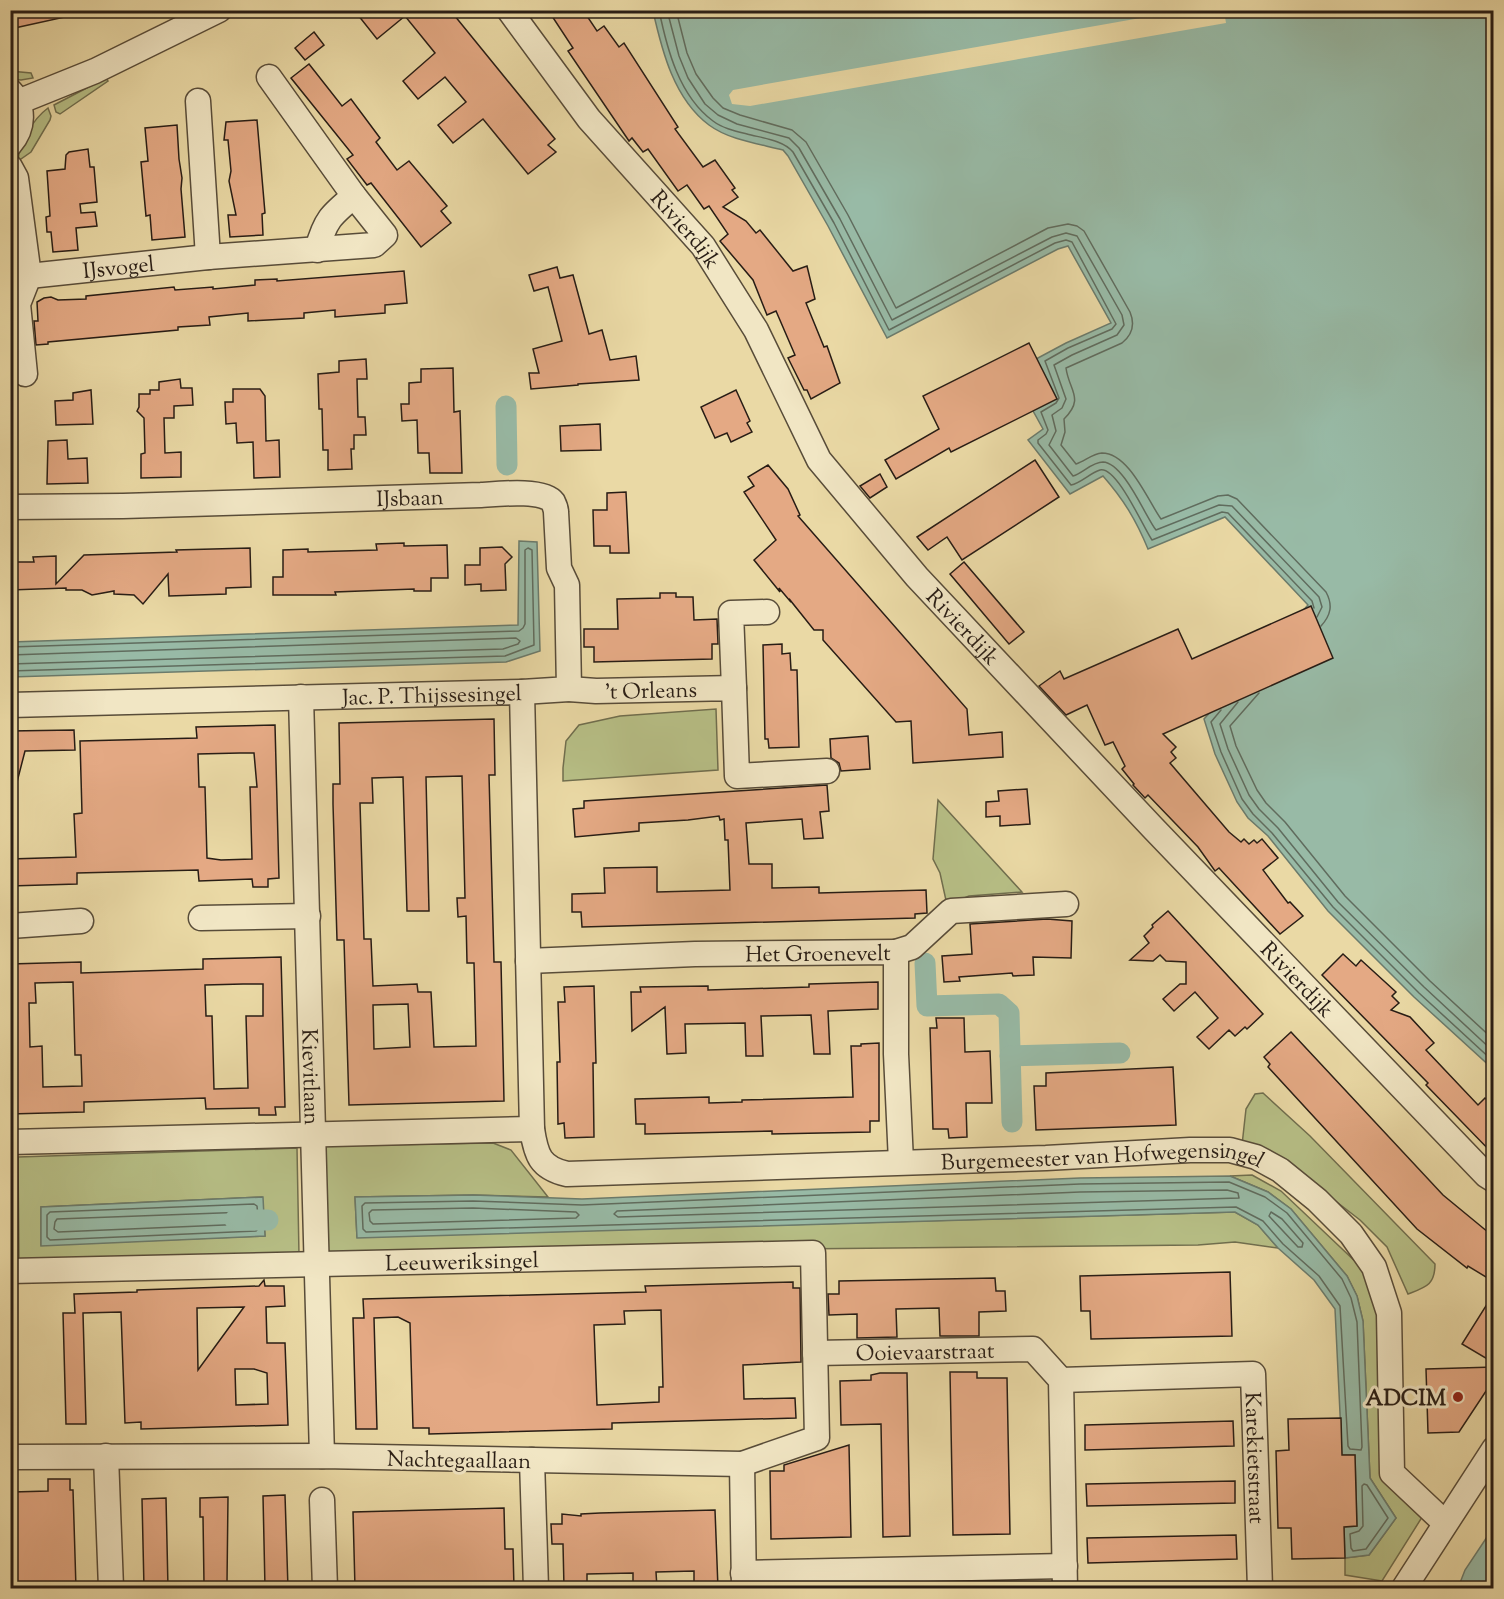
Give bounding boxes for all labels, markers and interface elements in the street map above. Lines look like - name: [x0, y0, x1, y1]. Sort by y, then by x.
- street label: Rivierdijk: [641, 184, 727, 276]
- street label: IJsvogel: [81, 250, 156, 289]
- street label: IJsbaan: [376, 483, 444, 517]
- street label: Rivierdijk: [917, 583, 1005, 674]
- street label: 't Orleans: [604, 676, 697, 710]
- street label: Jac. P. Thijssesingel: [341, 679, 522, 716]
- street label: Rivierdijk: [1251, 936, 1340, 1026]
- street label: Het Groenevelt: [745, 939, 891, 973]
- street label: Kievitlaan: [291, 1028, 326, 1126]
- street label: Burgemeester van Hofwegensingel: [940, 1136, 1269, 1181]
- street label: Leeuweriksingel: [385, 1246, 539, 1282]
- street label: Ooievaarstraat: [855, 1337, 995, 1371]
- place label: ADCIM: [1366, 1384, 1447, 1416]
- marker: ADCIM: [1451, 1390, 1465, 1404]
- street label: Karekietstraat: [1235, 1391, 1271, 1525]
- street label: Nachtegaallaan: [387, 1445, 531, 1479]

